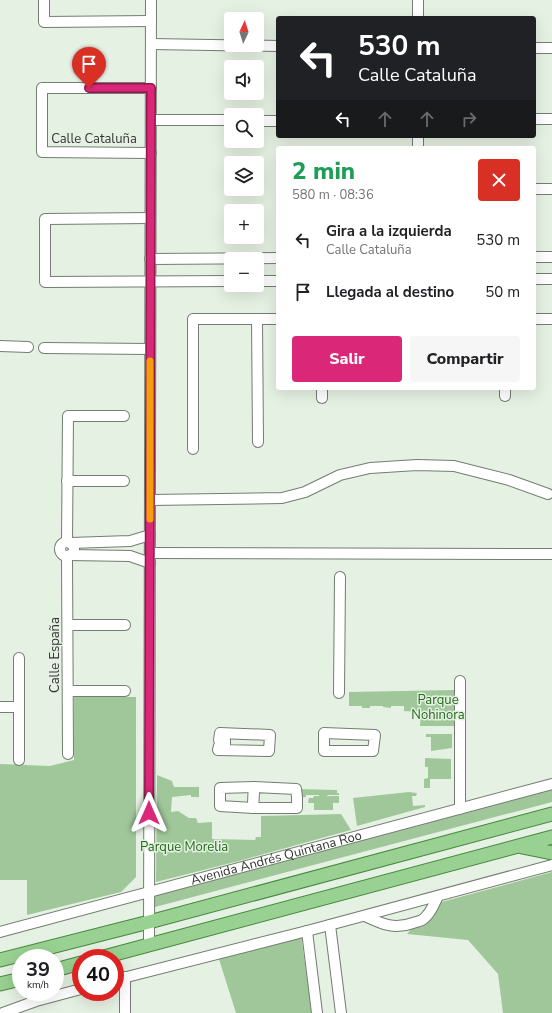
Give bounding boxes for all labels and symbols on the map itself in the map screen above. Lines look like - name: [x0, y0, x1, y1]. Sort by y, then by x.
- north arrow: [224, 12, 264, 52]
- pin: [72, 47, 106, 88]
- street label: Calle Cataluña: [51, 130, 137, 148]
- street label: Calle España: [46, 617, 64, 693]
- park label: Parque Nohinora: [411, 691, 465, 724]
- position arrow: [128, 792, 170, 834]
- street label: Avenida Andrés Quintana Roo: [189, 826, 364, 889]
- park label: Parque Morelia: [140, 838, 228, 856]
- speed limit sign: 40: [72, 949, 124, 1001]

